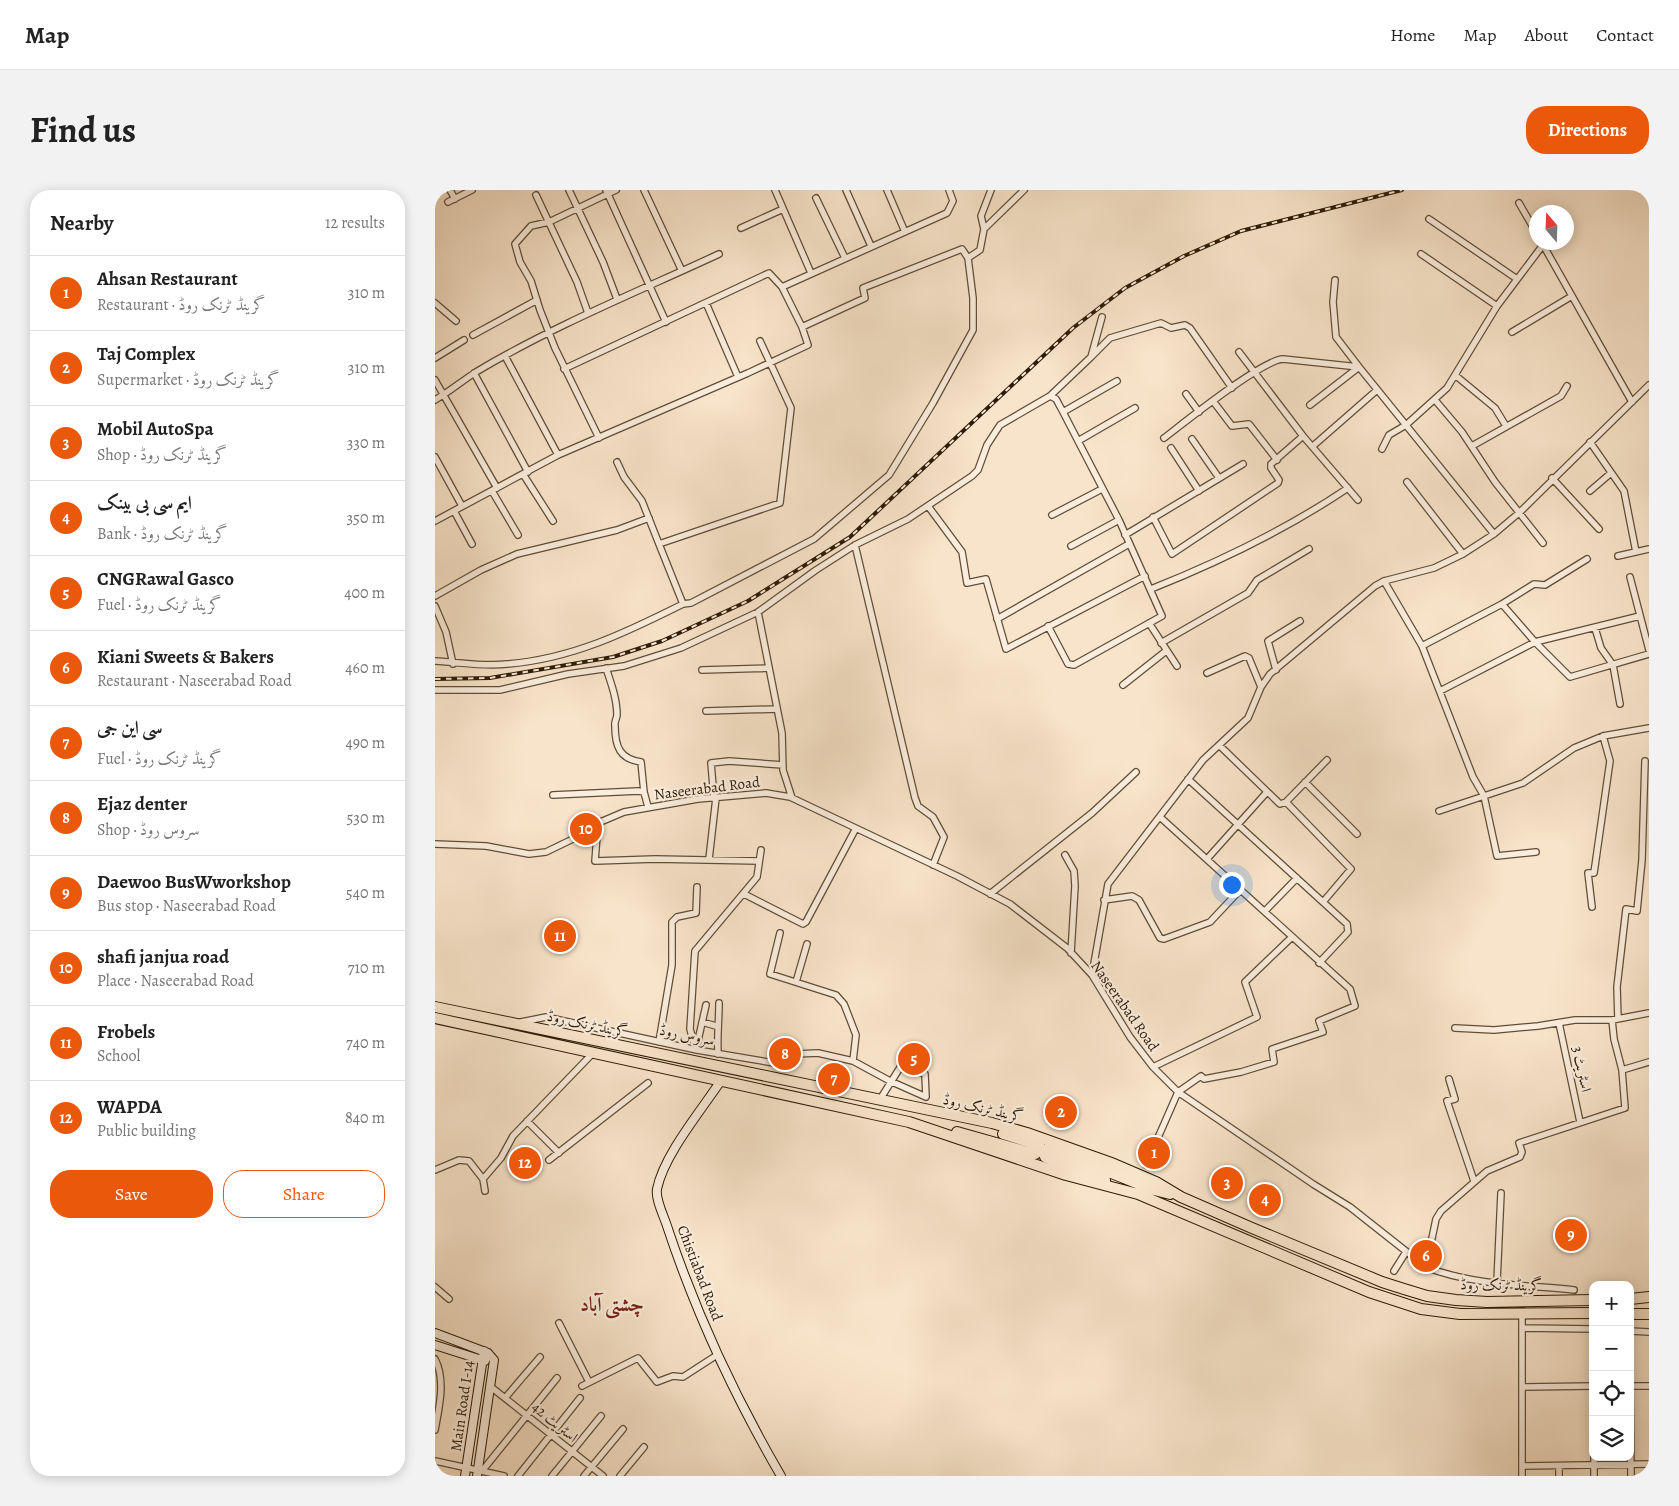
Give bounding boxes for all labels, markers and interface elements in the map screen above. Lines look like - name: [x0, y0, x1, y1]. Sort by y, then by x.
- text: Map: [25, 19, 69, 51]
- text: Home: [1390, 23, 1435, 47]
- text: Map: [1463, 23, 1496, 47]
- text: About: [1524, 23, 1568, 47]
- text: Contact: [1596, 23, 1654, 47]
- text: Find us: [30, 106, 136, 154]
- button: Directions: [1526, 106, 1649, 154]
- north arrow: [1529, 205, 1574, 250]
- text: Nearby: [50, 209, 113, 237]
- text: 12 results: [325, 212, 385, 234]
- text: Ahsan Restaurant: [97, 266, 238, 292]
- text: 1: [63, 282, 69, 304]
- text: 310 m: [348, 282, 385, 304]
- text: Restaurant · گرینڈ ٹرنک روڈ: [97, 294, 265, 316]
- text: Taj Complex: [97, 341, 195, 367]
- text: 2: [62, 357, 70, 379]
- text: 310 m: [348, 357, 385, 379]
- text: Supermarket · گرینڈ ٹرنک روڈ: [97, 369, 279, 391]
- text: Mobil AutoSpa: [97, 416, 214, 442]
- text: 3: [63, 432, 69, 454]
- text: 330 m: [347, 432, 385, 454]
- text: Shop · گرینڈ ٹرنک روڈ: [97, 444, 227, 466]
- text: ایم سی بی بینک: [97, 490, 192, 516]
- text: 4: [62, 507, 70, 529]
- text: 350 m: [346, 507, 385, 529]
- text: Bank · گرینڈ ٹرنک روڈ: [97, 523, 227, 545]
- text: CNGRawal Gasco: [97, 566, 234, 592]
- text: 5: [63, 582, 69, 604]
- text: 400 m: [344, 582, 385, 604]
- text: Fuel · گرینڈ ٹرنک روڈ: [97, 594, 222, 616]
- text: Kiani Sweets & Bakers: [97, 644, 274, 670]
- text: 6: [62, 657, 70, 679]
- text: 460 m: [345, 657, 385, 679]
- text: Restaurant · Naseerabad Road: [97, 670, 292, 692]
- text: سی این جی: [97, 715, 162, 741]
- text: 7: [63, 732, 69, 754]
- text: 490 m: [345, 732, 385, 754]
- text: Fuel · گرینڈ ٹرنک روڈ: [97, 748, 222, 770]
- street label: Naseerabad Road: [653, 771, 762, 804]
- text: Ejaz denter: [97, 791, 187, 817]
- text: 8: [62, 807, 70, 829]
- text: 530 m: [346, 807, 385, 829]
- pin: 10: [570, 810, 602, 848]
- text: Shop · سروس روڈ: [97, 819, 200, 841]
- text: Daewoo BusWworkshop: [97, 869, 291, 895]
- your location: [1219, 872, 1245, 898]
- text: 9: [62, 882, 70, 904]
- text: 540 m: [346, 882, 385, 904]
- text: Bus stop · Naseerabad Road: [97, 895, 276, 917]
- pin: 11: [544, 917, 576, 955]
- text: shafi janjua road: [97, 944, 229, 970]
- text: 10: [59, 957, 73, 979]
- text: 710 m: [348, 957, 385, 979]
- street label: Naseerabad Road: [1086, 957, 1164, 1056]
- text: Place · Naseerabad Road: [97, 970, 254, 992]
- street label: گرینڈ ٹرنک روڈ: [545, 1006, 629, 1042]
- text: Frobels: [97, 1019, 155, 1045]
- street label: سروس روڈ: [658, 1020, 716, 1050]
- text: 11: [60, 1032, 72, 1054]
- text: 740 m: [346, 1032, 385, 1054]
- pin: 8: [769, 1035, 801, 1073]
- pin: 5: [898, 1040, 930, 1078]
- street label: اسٹریٹ 3: [1567, 1044, 1597, 1094]
- text: School: [97, 1045, 140, 1067]
- pin: 7: [818, 1060, 850, 1098]
- street label: گرینڈ ٹرنک روڈ: [941, 1089, 1025, 1127]
- pin: 2: [1045, 1093, 1077, 1131]
- text: WAPDA: [97, 1094, 162, 1120]
- text: 12: [59, 1107, 73, 1129]
- text: 840 m: [345, 1107, 385, 1129]
- text: Public building: [97, 1120, 196, 1142]
- pin: 1: [1138, 1134, 1170, 1172]
- pin: 12: [509, 1144, 541, 1182]
- pin: 3: [1211, 1164, 1243, 1202]
- button: Save: [50, 1170, 213, 1218]
- button: Share: [223, 1170, 385, 1218]
- pin: 4: [1249, 1181, 1281, 1219]
- pin: 9: [1555, 1216, 1587, 1254]
- street label: Chistiabad Road: [673, 1222, 728, 1324]
- pin: 6: [1410, 1237, 1442, 1275]
- street label: گرینڈ ٹرنک روڈ: [1460, 1274, 1542, 1296]
- map controls: [1589, 1281, 1634, 1461]
- button: +: [1589, 1281, 1634, 1326]
- district label: چشتی آباد: [580, 1291, 644, 1319]
- button: −: [1589, 1326, 1634, 1371]
- street label: Main Road I-14: [446, 1359, 478, 1453]
- button: locate: [1589, 1371, 1634, 1416]
- street label: اسٹریٹ 42: [528, 1397, 582, 1447]
- button: layers: [1589, 1416, 1634, 1461]

